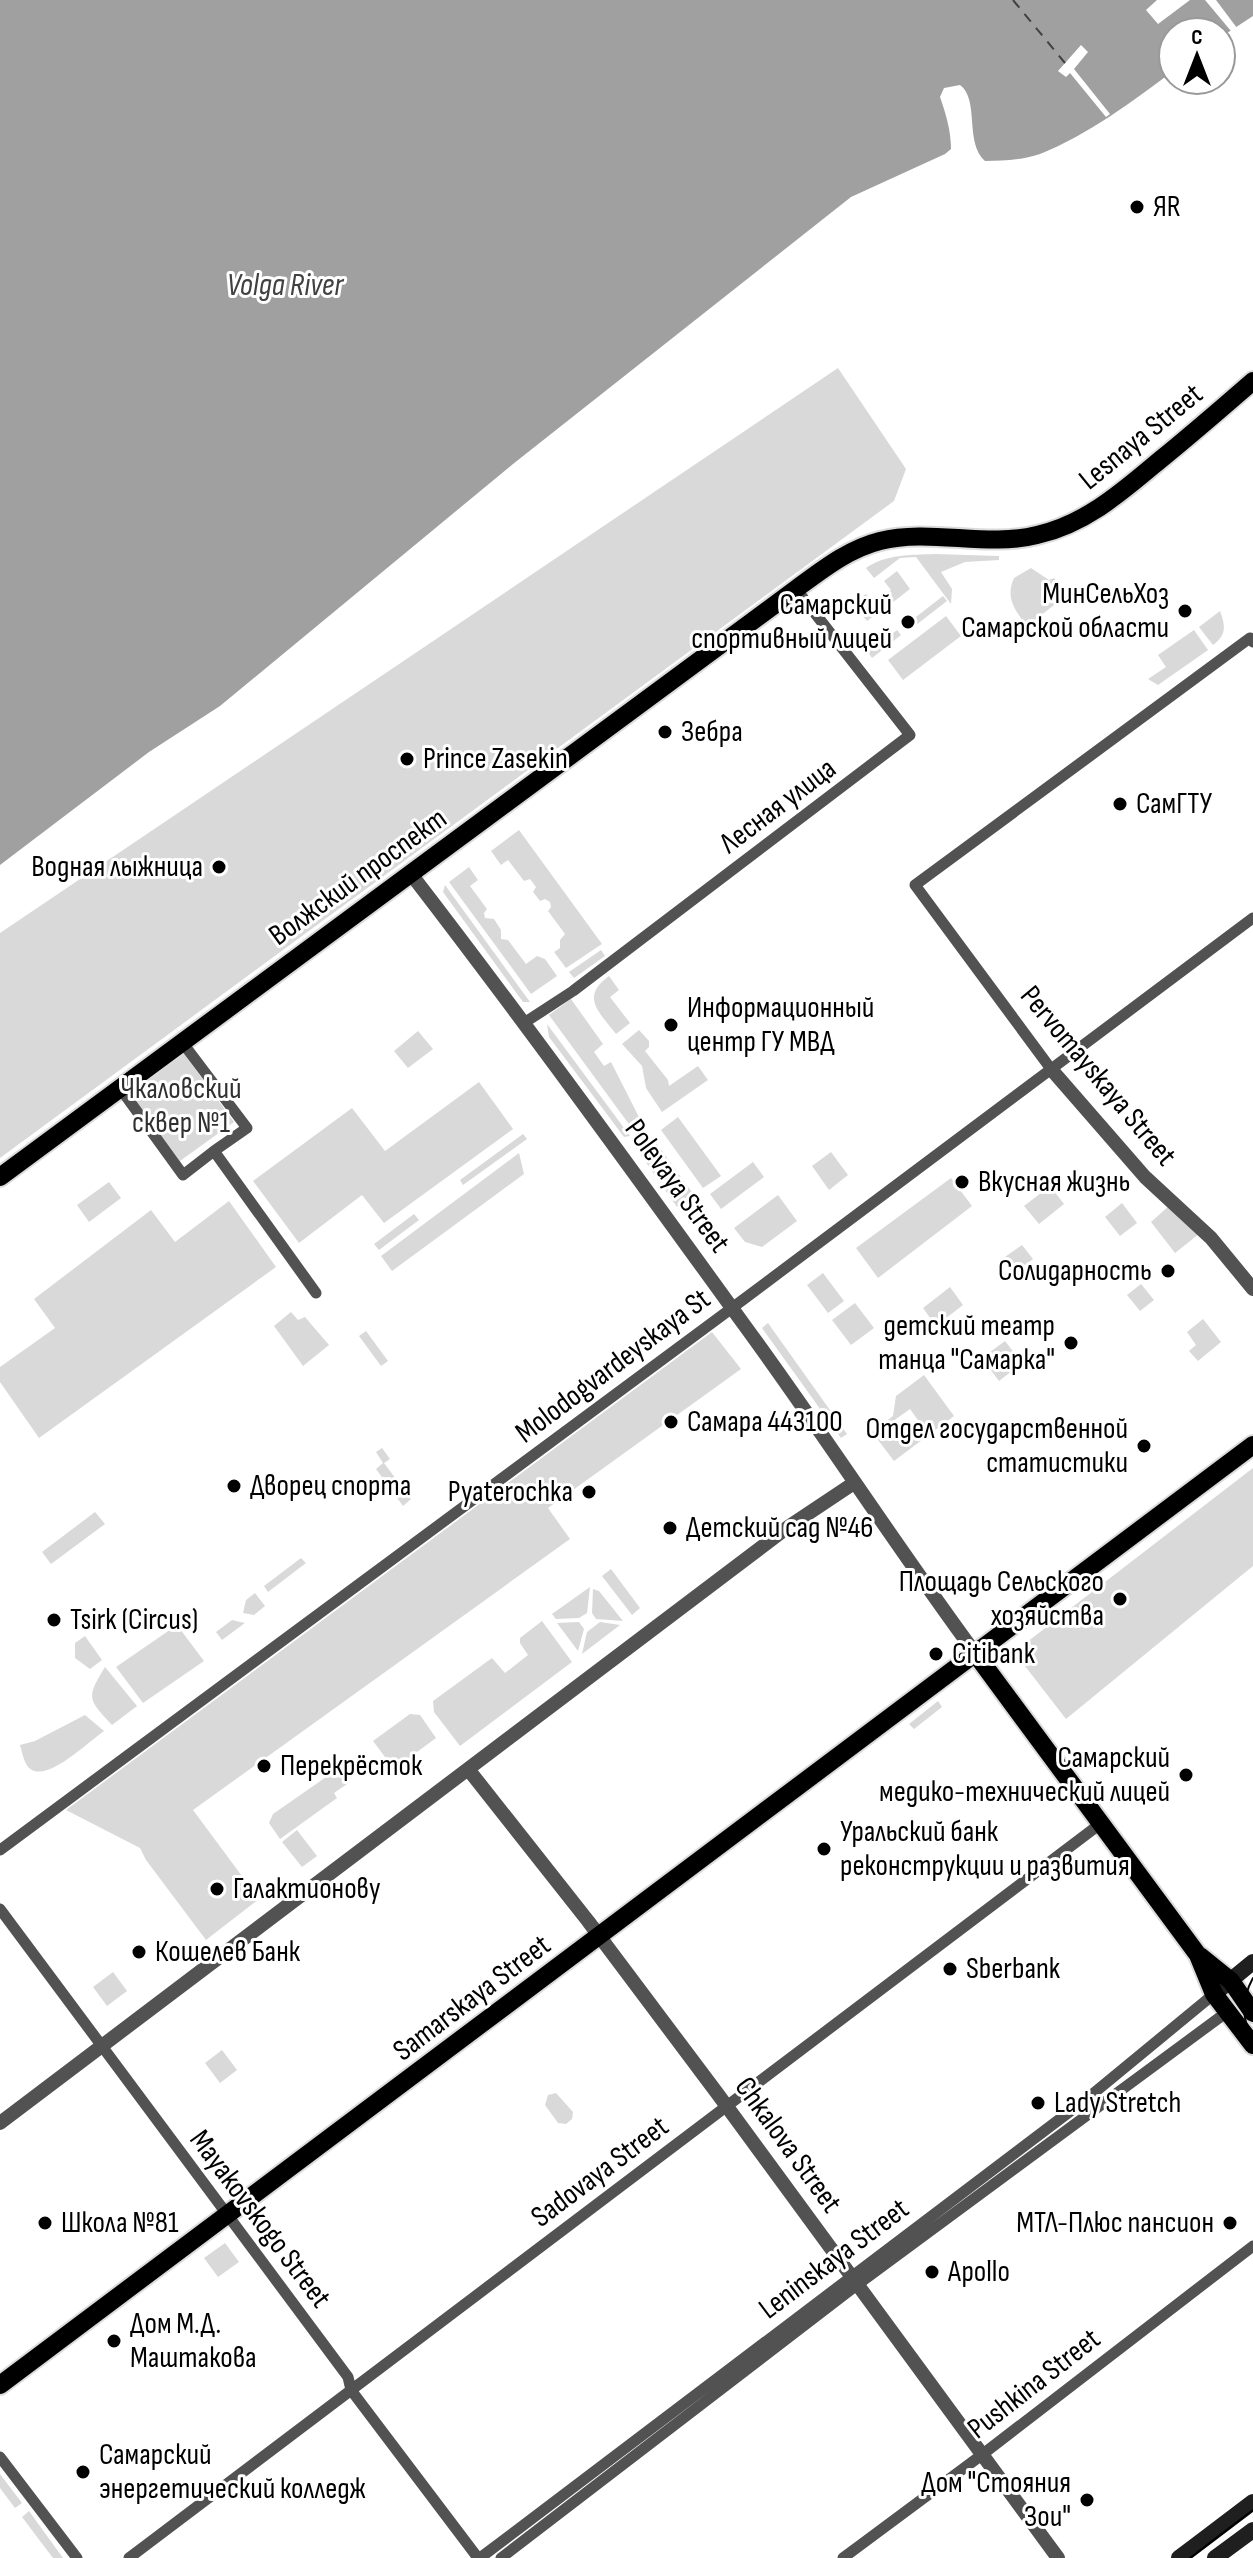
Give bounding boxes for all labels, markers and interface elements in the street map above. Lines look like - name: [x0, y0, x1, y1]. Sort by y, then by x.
- north arrow: [1157, 16, 1237, 96]
- text: С: [1191, 24, 1203, 51]
- place label: ЯR: [1153, 189, 1181, 225]
- marker: ЯR: [1128, 198, 1146, 216]
- water label: Volga River: [227, 266, 344, 305]
- street label: Lesnaya Street: [1072, 376, 1210, 498]
- place label: МинСельХоз Самарской области: [961, 576, 1169, 646]
- place label: Самарский спортивный лицей: [691, 587, 892, 657]
- marker: МинСельХоз Самарской области: [1176, 602, 1194, 620]
- marker: Самарский спортивный лицей: [899, 613, 917, 631]
- place label: Зебра: [681, 714, 743, 750]
- marker: Зебра: [656, 723, 674, 741]
- place label: Prince Zasekin: [423, 741, 568, 777]
- marker: Prince Zasekin: [398, 750, 416, 768]
- street label: Лесная улица: [712, 751, 843, 862]
- place label: СамГТУ: [1136, 786, 1212, 822]
- marker: СамГТУ: [1111, 795, 1129, 813]
- street label: Волжский проспект: [262, 801, 454, 953]
- place label: Водная лыжница: [31, 849, 203, 885]
- marker: Водная лыжница: [210, 858, 228, 876]
- street label: Pervomayskaya Street: [1012, 979, 1184, 1173]
- place label: Информационный центр ГУ МВД: [687, 990, 874, 1060]
- marker: Информационный центр ГУ МВД: [662, 1016, 680, 1034]
- park label: Чкаловский сквер №1: [120, 1071, 242, 1141]
- street label: Polevaya Street: [617, 1112, 737, 1260]
- place label: Вкусная жизнь: [978, 1164, 1130, 1200]
- marker: Вкусная жизнь: [953, 1173, 971, 1191]
- place label: Солидарность: [998, 1253, 1152, 1289]
- marker: Солидарность: [1159, 1262, 1177, 1280]
- street label: Molodogvardeyskaya St: [509, 1281, 717, 1451]
- place label: детский театр танца "Самарка": [878, 1308, 1055, 1378]
- marker: детский театр танца "Самарка": [1062, 1334, 1080, 1352]
- place label: Самара 443100: [687, 1404, 843, 1440]
- place label: Отдел государственной статистики: [865, 1411, 1128, 1481]
- marker: Самара 443100: [662, 1413, 680, 1431]
- marker: Отдел государственной статистики: [1135, 1437, 1153, 1455]
- place label: Дворец спорта: [250, 1468, 411, 1504]
- place label: Pyaterochka: [448, 1474, 573, 1510]
- marker: Дворец спорта: [225, 1477, 243, 1495]
- marker: Pyaterochka: [580, 1483, 598, 1501]
- place label: Детский сад №46: [686, 1510, 873, 1546]
- marker: Детский сад №46: [661, 1519, 679, 1537]
- place label: Площадь Сельского хозяйства: [899, 1564, 1104, 1634]
- marker: Площадь Сельского хозяйства: [1111, 1590, 1129, 1608]
- place label: Tsirk (Circus): [70, 1602, 198, 1638]
- marker: Tsirk (Circus): [45, 1611, 63, 1629]
- place label: Citibank: [952, 1636, 1036, 1672]
- marker: Citibank: [927, 1645, 945, 1663]
- place label: Самарский медико-технический лицей: [879, 1740, 1170, 1810]
- place label: Перекрёсток: [280, 1748, 423, 1784]
- marker: Перекрёсток: [255, 1757, 273, 1775]
- marker: Самарский медико-технический лицей: [1177, 1766, 1195, 1784]
- place label: Уральский банк реконструкции и развития: [840, 1814, 1130, 1884]
- marker: Уральский банк реконструкции и развития: [815, 1840, 833, 1858]
- place label: Галактионову: [233, 1871, 381, 1907]
- marker: Галактионову: [208, 1880, 226, 1898]
- street label: Samarskaya Street: [386, 1927, 558, 2069]
- place label: Кошелев Банк: [155, 1934, 301, 1970]
- marker: Кошелев Банк: [130, 1943, 148, 1961]
- place label: Sberbank: [966, 1951, 1061, 1987]
- marker: Sberbank: [941, 1960, 959, 1978]
- street label: Chkalova Street: [727, 2070, 849, 2220]
- place label: Lady Stretch: [1054, 2085, 1181, 2121]
- marker: Lady Stretch: [1029, 2094, 1047, 2112]
- street label: Sadovaya Street: [524, 2109, 676, 2235]
- street label: Mayakovskogo Street: [181, 2123, 339, 2315]
- street label: Leninskaya Street: [752, 2191, 916, 2327]
- place label: Школа №81: [61, 2205, 179, 2241]
- place label: МТЛ-Плюс пансион: [1016, 2205, 1214, 2241]
- marker: Школа №81: [36, 2214, 54, 2232]
- marker: МТЛ-Плюс пансион: [1221, 2214, 1239, 2232]
- place label: Apollo: [947, 2254, 1010, 2290]
- marker: Apollo: [923, 2263, 941, 2281]
- place label: Дом М.Д. Маштакова: [130, 2306, 257, 2376]
- street label: Pushkina Street: [961, 2321, 1107, 2447]
- marker: Дом М.Д. Маштакова: [105, 2332, 123, 2350]
- place label: Самарский энергетический колледж: [99, 2437, 366, 2507]
- marker: Самарский энергетический колледж: [74, 2463, 92, 2481]
- place label: Дом "Стояния Зои": [921, 2465, 1071, 2535]
- marker: Дом "Стояния Зои": [1078, 2491, 1096, 2509]

